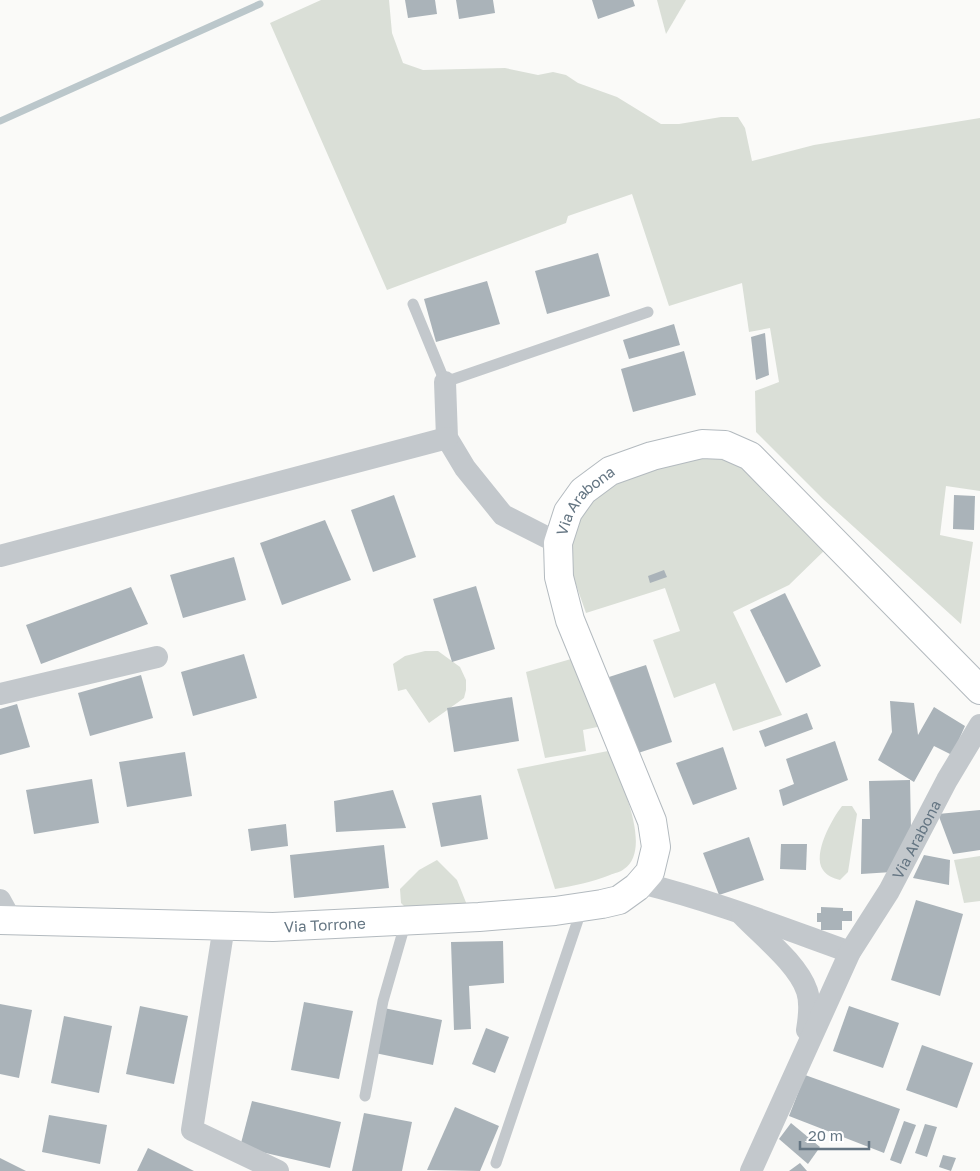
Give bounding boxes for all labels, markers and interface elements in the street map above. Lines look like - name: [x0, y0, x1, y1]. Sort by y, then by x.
- street label: Via Arabona: [552, 462, 618, 538]
- street label: Via Arabona: [888, 797, 944, 882]
- street label: Via Torrone: [284, 913, 366, 935]
- scale bar: [800, 1118, 869, 1150]
- text: 20 m: [808, 1126, 843, 1144]

